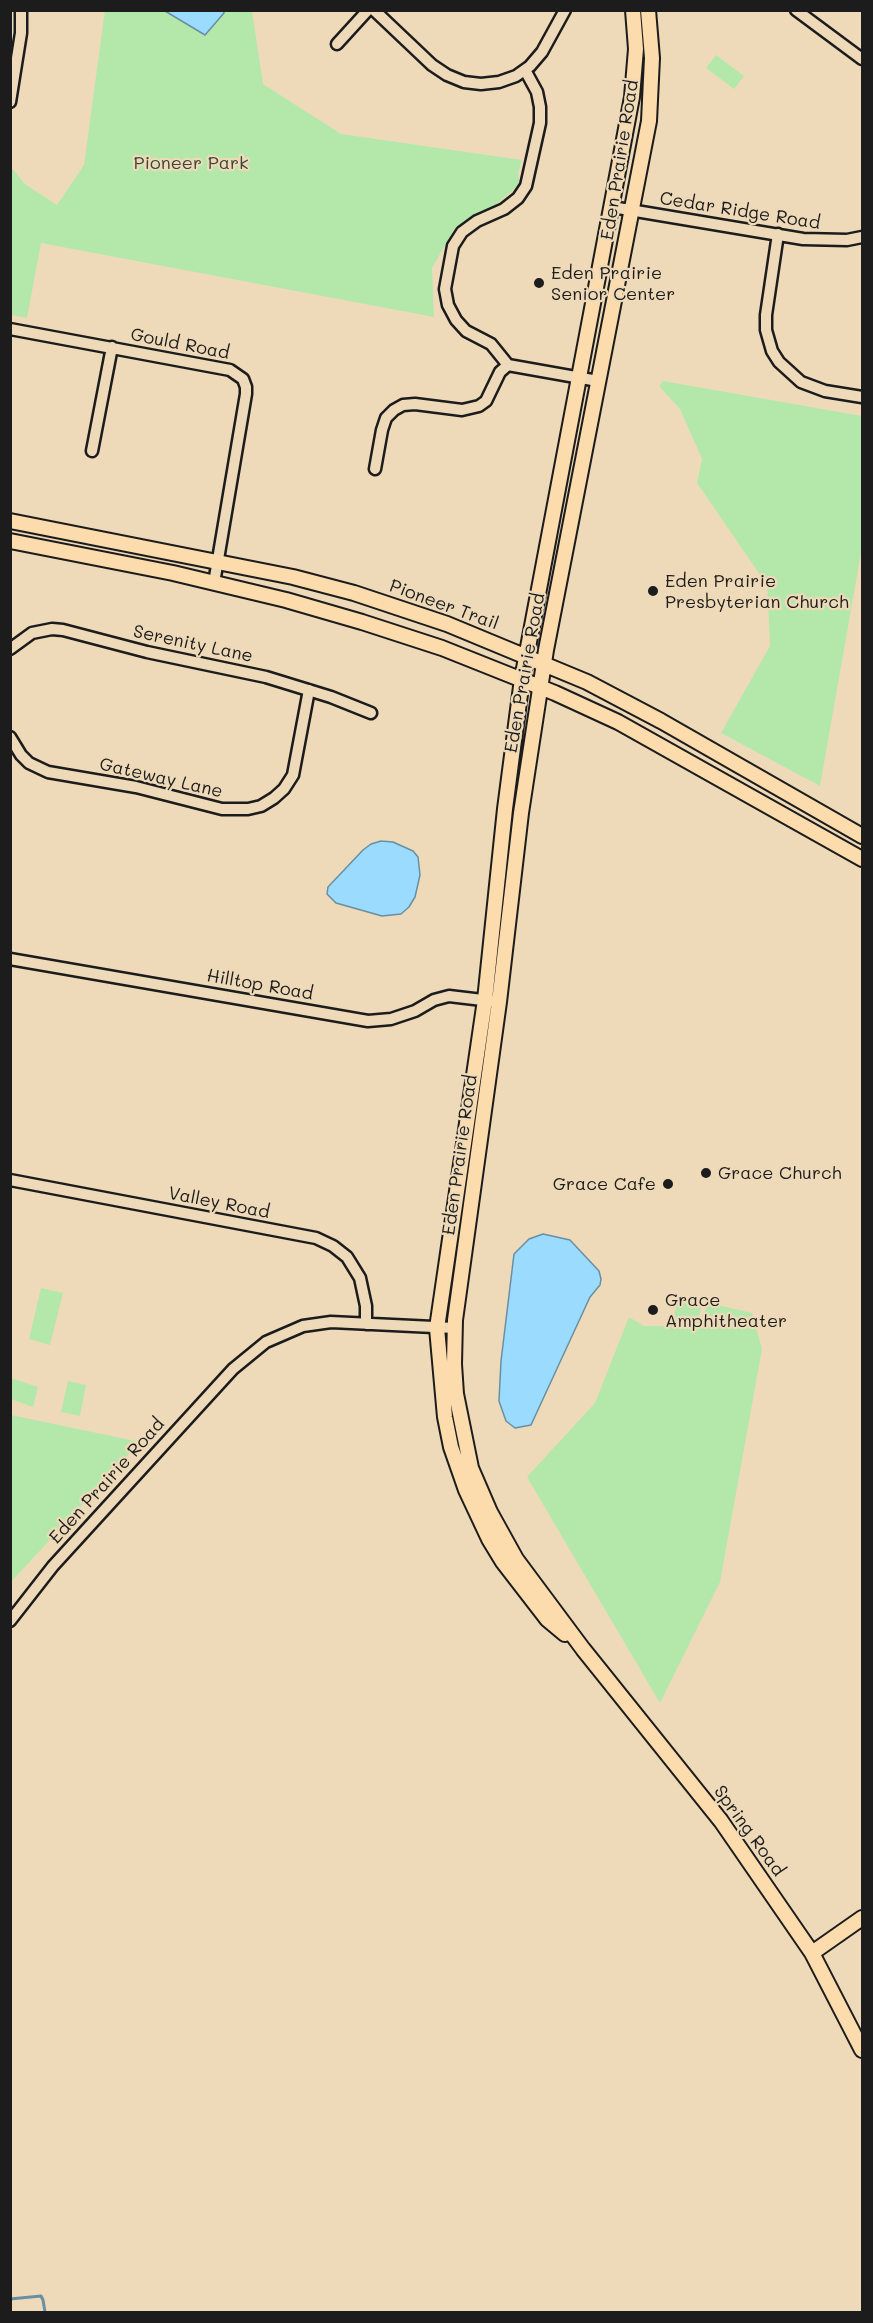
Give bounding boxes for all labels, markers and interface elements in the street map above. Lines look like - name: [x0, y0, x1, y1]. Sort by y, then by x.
- street label: Eden Prairie Road: [597, 78, 643, 242]
- park label: Pioneer Park: [133, 152, 249, 174]
- street label: Cedar Ridge Road: [658, 188, 822, 234]
- place label: Eden Prairie Senior Center: [551, 262, 675, 304]
- marker: Eden Prairie Senior Center: [532, 276, 546, 290]
- street label: Gould Road: [129, 324, 231, 364]
- place label: Eden Prairie Presbyterian Church: [665, 570, 849, 612]
- street label: Pioneer Trail: [386, 575, 502, 635]
- marker: Eden Prairie Presbyterian Church: [646, 584, 660, 598]
- street label: Eden Prairie Road: [500, 592, 550, 754]
- street label: Serenity Lane: [131, 621, 255, 667]
- street label: Gateway Lane: [97, 753, 225, 803]
- street label: Hilltop Road: [205, 965, 315, 1005]
- street label: Eden Prairie Road: [438, 1073, 482, 1237]
- place label: Grace Church: [718, 1162, 842, 1184]
- marker: Grace Church: [699, 1166, 713, 1180]
- place label: Grace Cafe: [553, 1173, 656, 1195]
- marker: Grace Cafe: [661, 1177, 675, 1191]
- street label: Valley Road: [166, 1183, 272, 1223]
- place label: Grace Amphitheater: [665, 1289, 787, 1332]
- marker: Grace Amphitheater: [646, 1303, 660, 1317]
- street label: Eden Prairie Road: [45, 1414, 169, 1548]
- street label: Spring Road: [709, 1781, 789, 1881]

